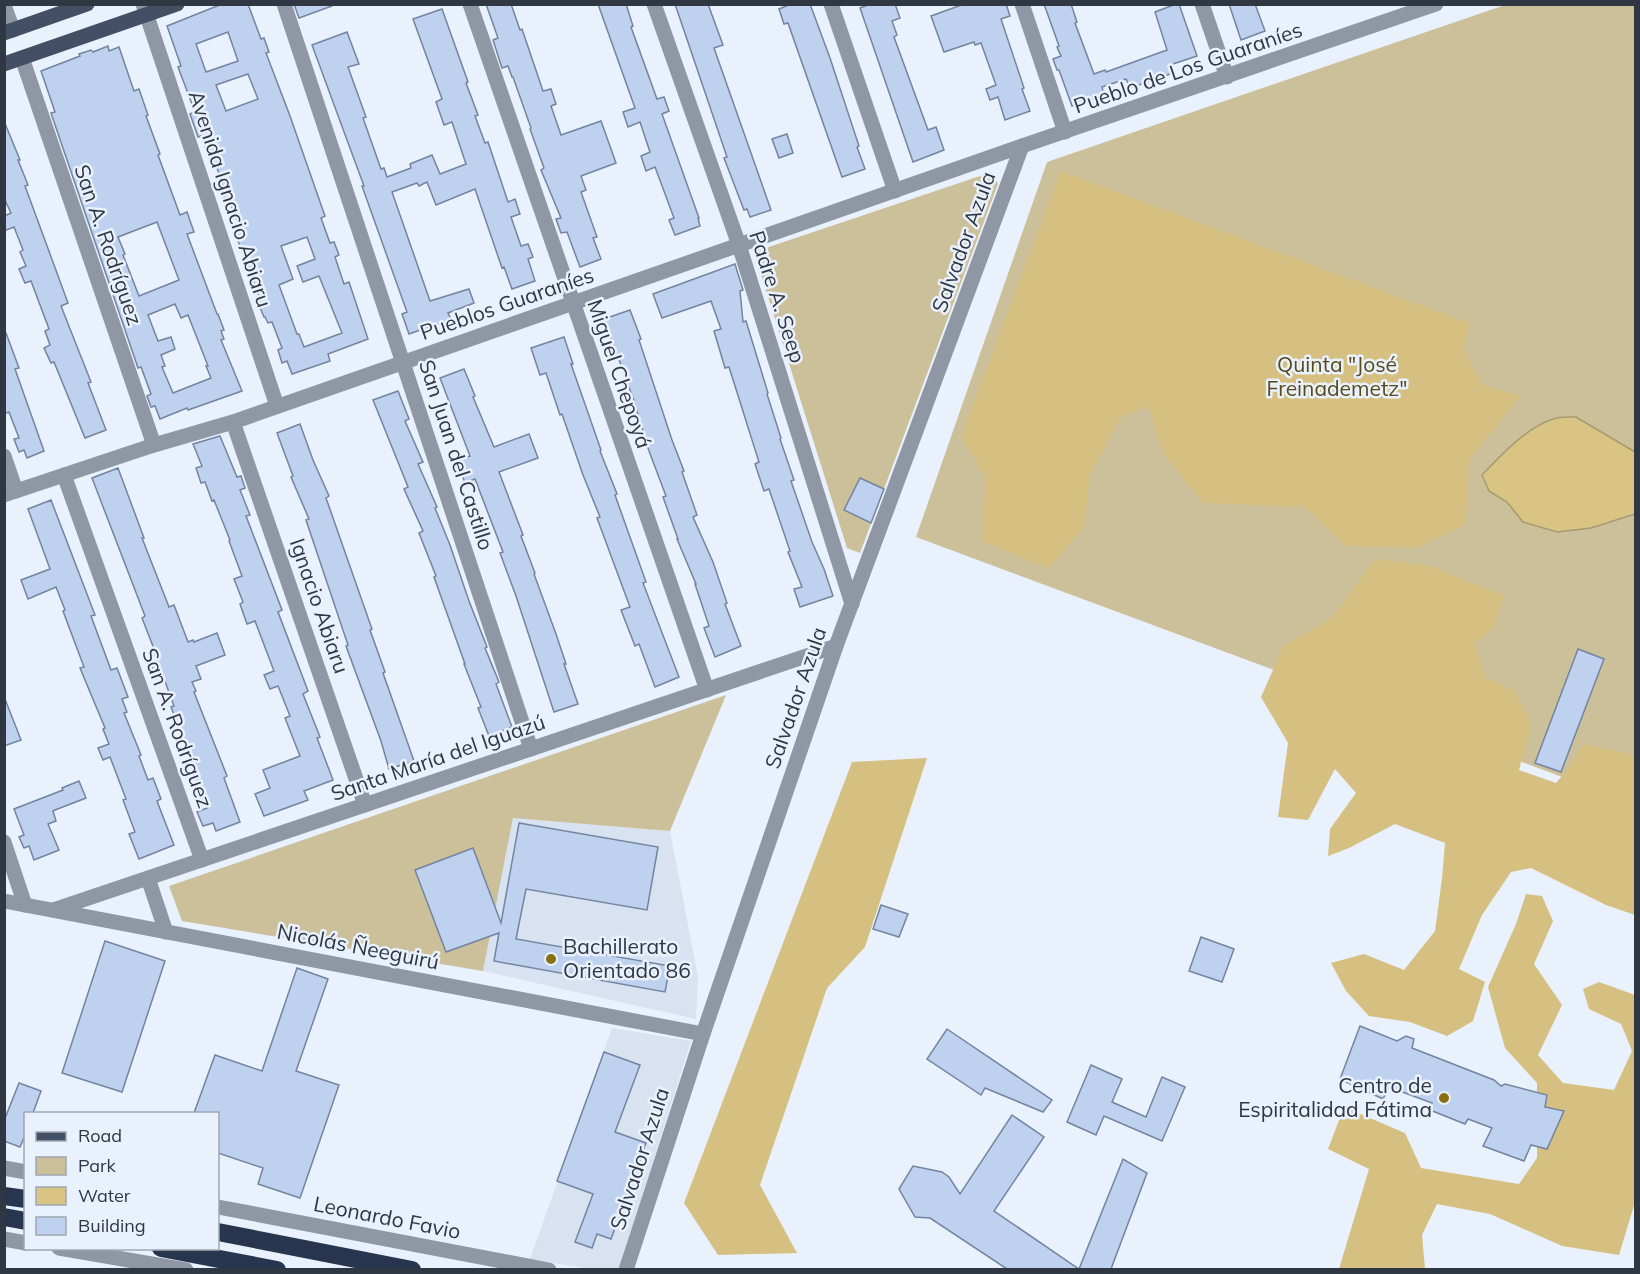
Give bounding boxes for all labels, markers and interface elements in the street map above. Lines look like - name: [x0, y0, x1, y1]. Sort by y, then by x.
- street label: Pueblo de Los Guaraníes: [1070, 16, 1305, 118]
- street label: Avenida Ignacio Abiaru: [184, 87, 278, 310]
- street label: San A. Rodríguez: [69, 161, 149, 328]
- street label: Salvador Azula: [926, 168, 1001, 316]
- street label: Padre A. Seep: [744, 227, 812, 366]
- street label: Pueblos Guaraníes: [416, 261, 597, 345]
- street label: Miguel Chepoyá: [582, 296, 658, 452]
- park label: Quinta "José Freinademetz": [1267, 351, 1407, 401]
- street label: San Juan del Castillo: [414, 356, 500, 553]
- street label: Ignacio Abiaru: [285, 535, 355, 677]
- street label: Salvador Azula: [759, 623, 831, 772]
- street label: San A. Rodríguez: [137, 644, 219, 811]
- street label: Santa María del Iguazú: [327, 708, 548, 806]
- street label: Nicolás Ñeeguirú: [275, 918, 441, 974]
- place label: Bachillerato Orientado 86: [563, 933, 691, 983]
- marker: Bachillerato Orientado 86: [544, 952, 558, 966]
- place label: Centro de Espiritalidad Fátima: [1238, 1072, 1432, 1122]
- street label: Salvador Azula: [604, 1084, 674, 1233]
- marker: Centro de Espiritalidad Fátima: [1437, 1091, 1451, 1105]
- legend: [24, 1112, 219, 1250]
- text: Road: [78, 1124, 122, 1147]
- text: Park: [78, 1154, 117, 1177]
- text: Water: [78, 1184, 131, 1207]
- street label: Leonardo Favio: [311, 1190, 463, 1244]
- text: Building: [78, 1214, 146, 1237]

